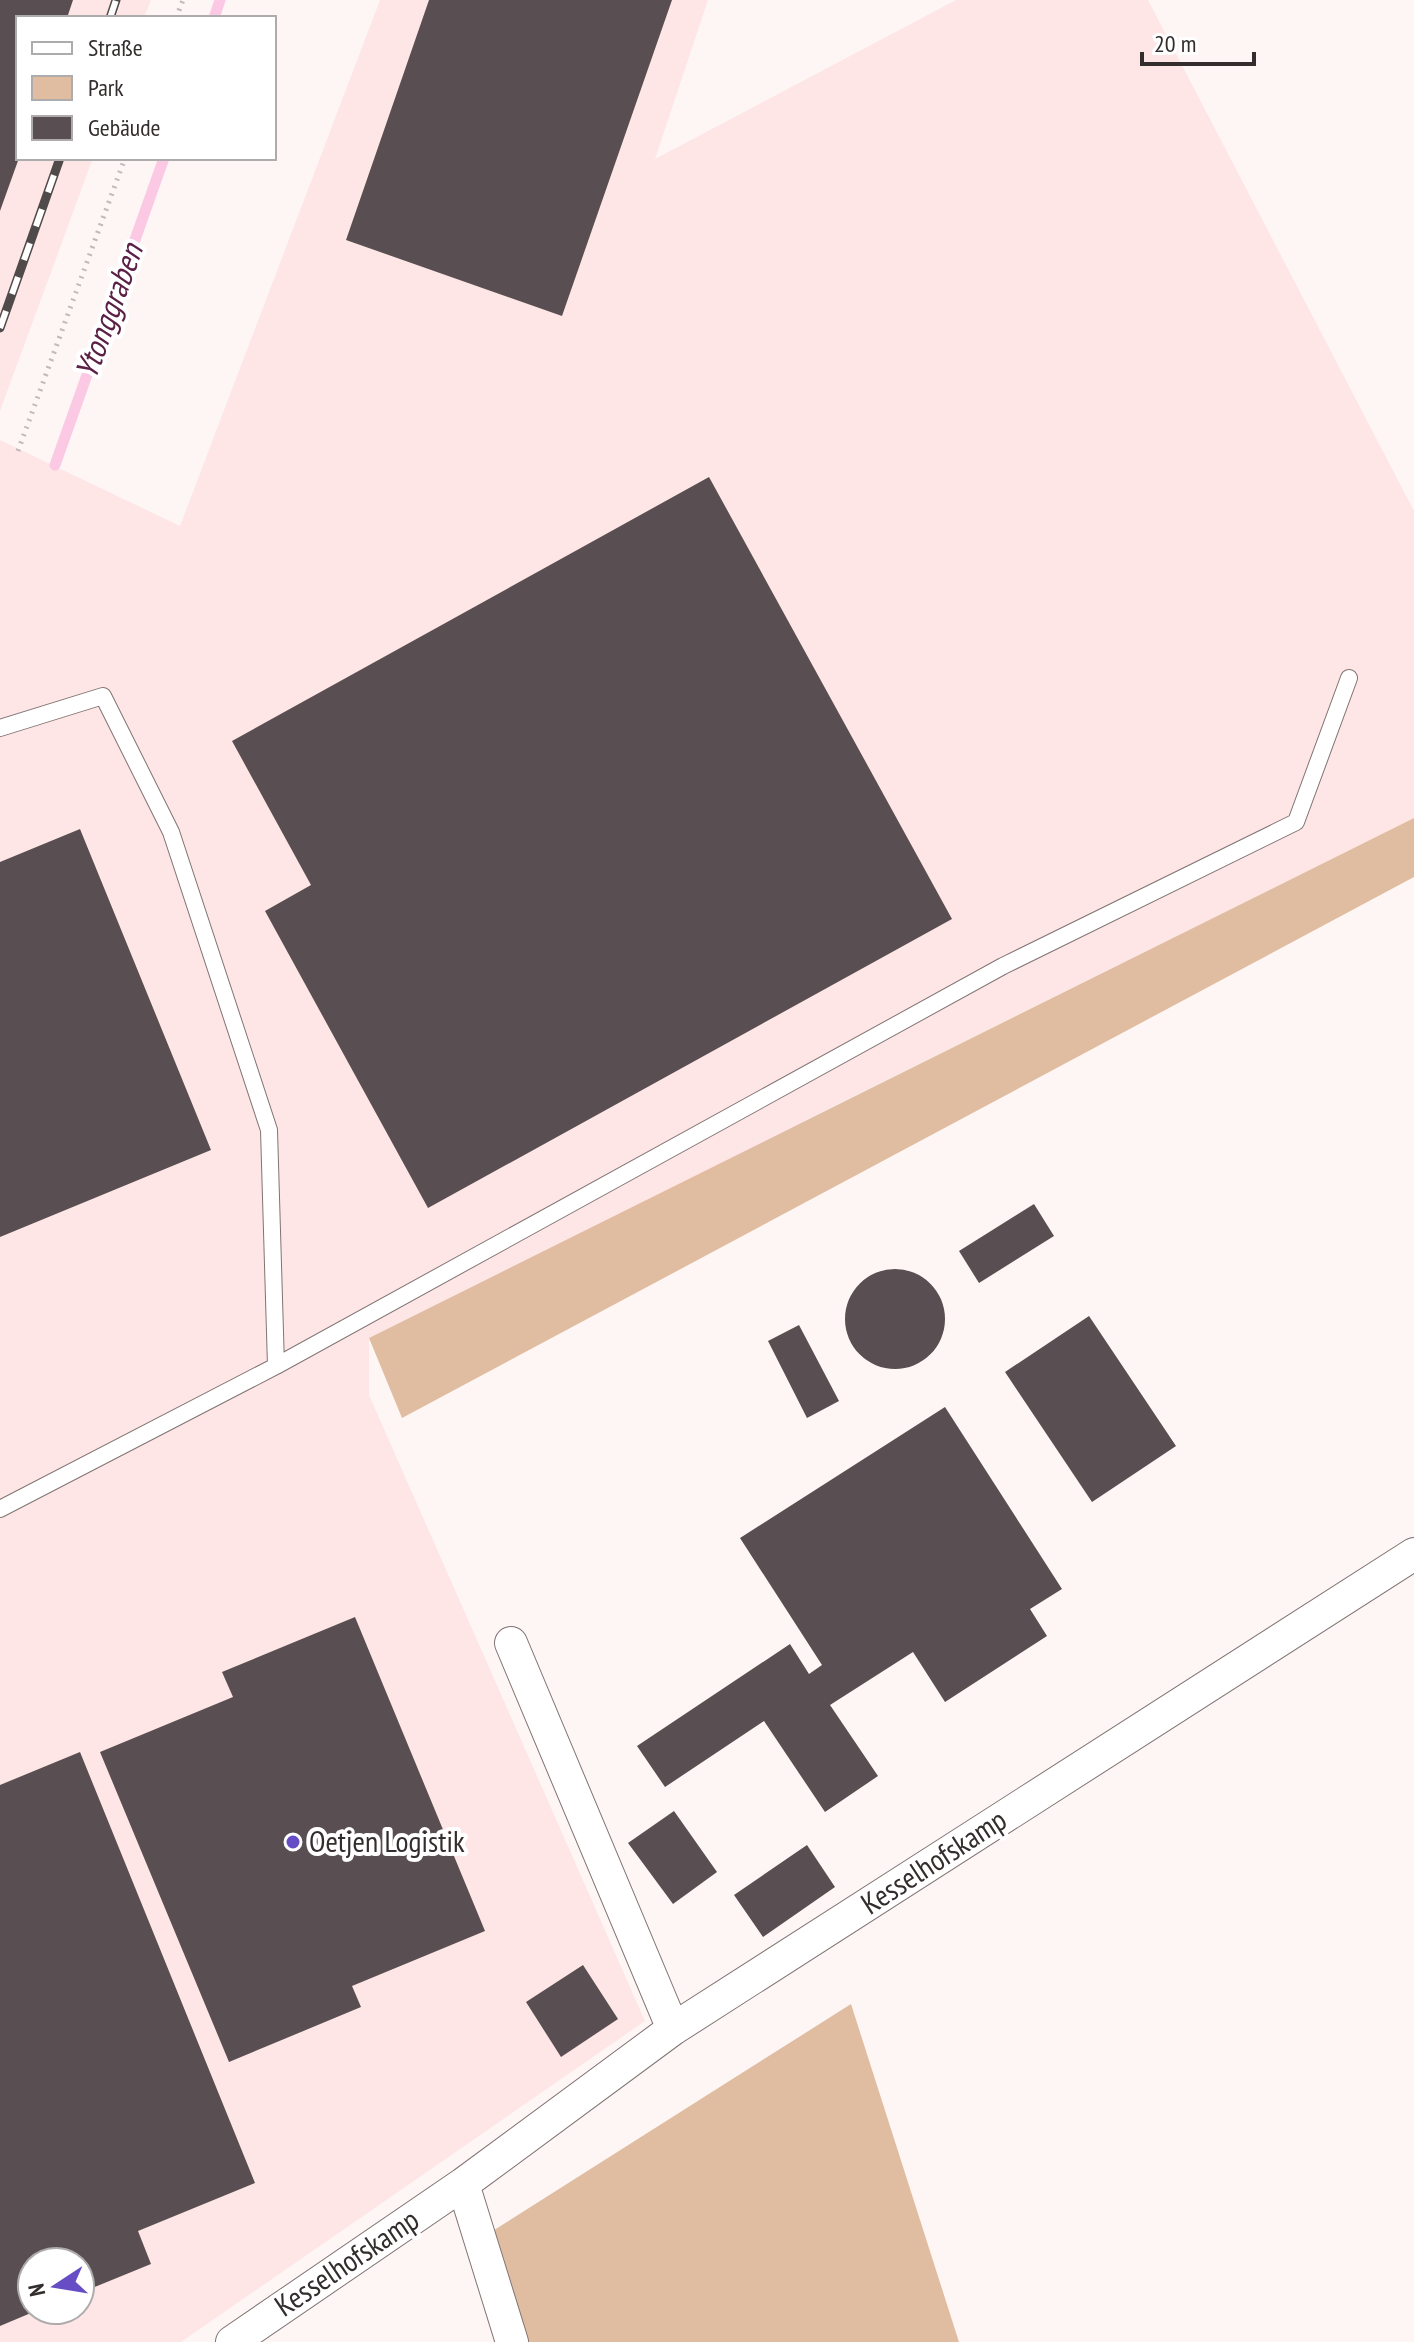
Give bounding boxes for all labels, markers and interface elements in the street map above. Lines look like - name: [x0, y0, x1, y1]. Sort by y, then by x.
- legend: [16, 16, 276, 160]
- scale bar: [1142, 16, 1254, 66]
- text: 20 m: [1154, 28, 1196, 59]
- text: Straße: [88, 32, 143, 63]
- text: Park: [88, 72, 124, 103]
- text: Gebäude: [88, 112, 160, 143]
- water label: Ytonggraben: [64, 236, 152, 384]
- street label: Kesselhofskamp: [853, 1799, 1013, 1922]
- place label: Oetjen Logistik: [309, 1821, 465, 1860]
- marker: Oetjen Logistik: [284, 1833, 302, 1851]
- street label: Kesselhofskamp: [267, 2199, 426, 2324]
- north arrow: [16, 2246, 96, 2326]
- text: N: [22, 2281, 51, 2299]

